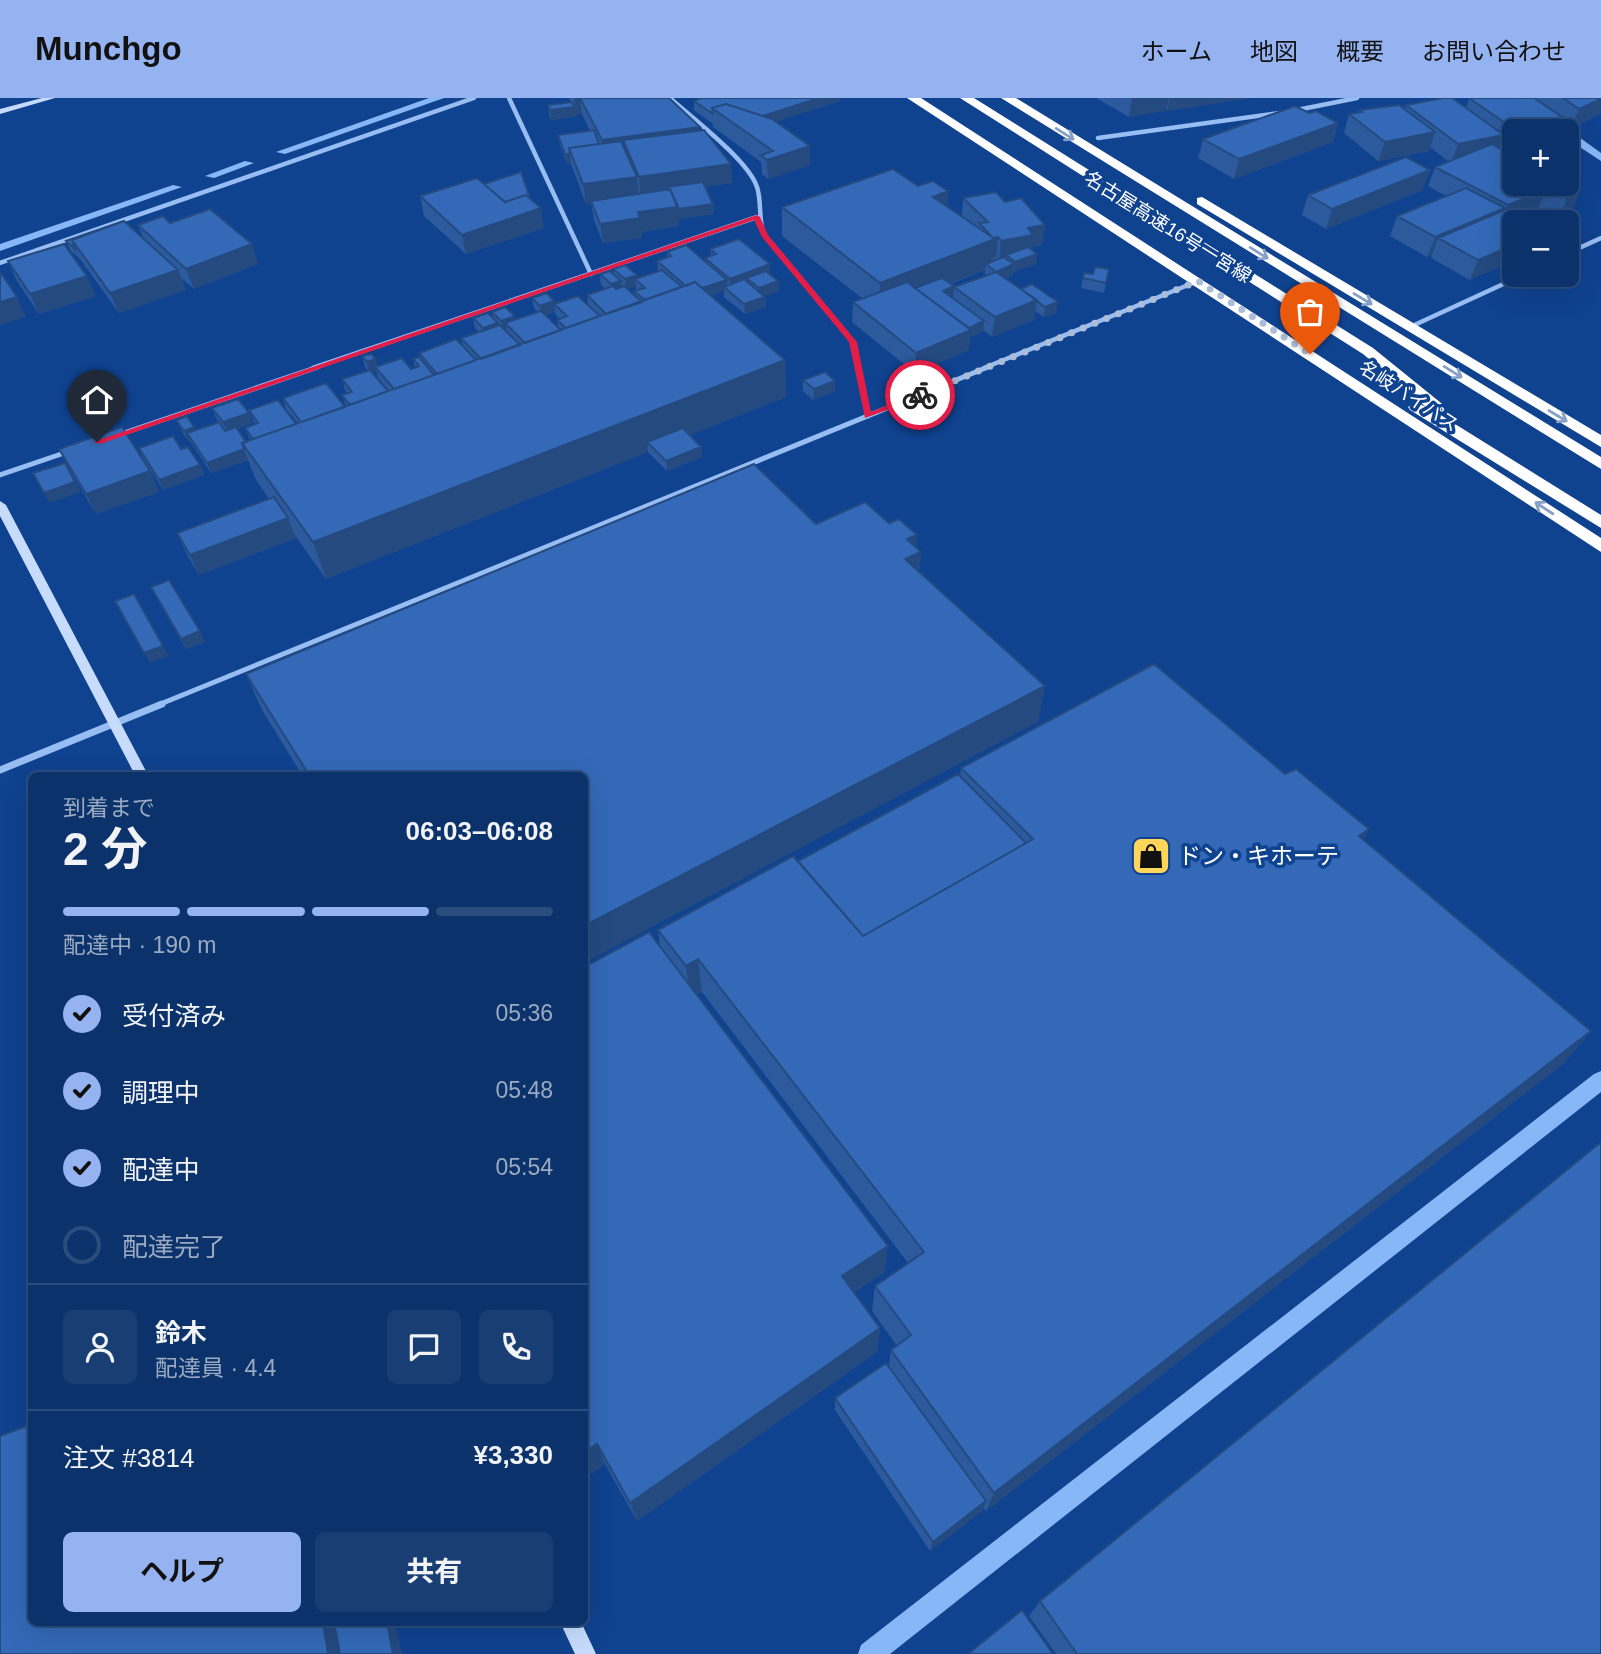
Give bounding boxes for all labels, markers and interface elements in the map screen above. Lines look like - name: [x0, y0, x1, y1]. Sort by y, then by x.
- text: Munchgo: [35, 30, 182, 67]
- text: ホーム: [1141, 38, 1212, 65]
- text: 地図: [1250, 38, 1298, 65]
- text: 概要: [1336, 38, 1384, 65]
- text: お問い合わせ: [1422, 38, 1566, 65]
- map controls: [1502, 119, 1579, 287]
- button: +: [1502, 119, 1579, 196]
- one-way arrow: [1055, 127, 1075, 141]
- street label: 名古屋高速16号一宮線: [1081, 167, 1255, 287]
- button: −: [1502, 210, 1579, 287]
- one-way arrow: [1249, 246, 1268, 261]
- pin: [1280, 282, 1340, 354]
- one-way arrow: [1353, 292, 1373, 306]
- icon: bag: [1291, 293, 1329, 331]
- street label: 名岐バイパス: [1356, 356, 1462, 436]
- courier: [885, 360, 955, 430]
- one-way arrow: [1442, 366, 1462, 380]
- pin: [67, 370, 127, 442]
- icon: bike: [901, 376, 939, 414]
- icon: home: [78, 381, 116, 419]
- one-way arrow: [1548, 409, 1568, 423]
- one-way arrow: [1535, 501, 1554, 515]
- text: 到着まで: [63, 795, 155, 821]
- text: 06:03–06:08: [406, 816, 553, 846]
- text: 2 分: [63, 823, 147, 875]
- shop icon: ドン・キホーテ: [1130, 835, 1172, 877]
- place label: ドン・キホーテ: [1178, 843, 1339, 869]
- text: 配達中 · 190 m: [63, 932, 216, 958]
- icon: check: [63, 995, 101, 1033]
- text: 05:36: [495, 1000, 553, 1026]
- text: 受付済み: [122, 1001, 226, 1031]
- icon: check: [63, 1072, 101, 1110]
- text: 05:48: [495, 1077, 553, 1103]
- text: 調理中: [122, 1078, 200, 1108]
- icon: check: [63, 1149, 101, 1187]
- text: 05:54: [495, 1154, 553, 1180]
- text: 配達中: [122, 1155, 200, 1185]
- text: 配達完了: [122, 1232, 226, 1262]
- button: person: [63, 1310, 137, 1384]
- button: chat: [387, 1310, 461, 1384]
- button: phone: [479, 1310, 553, 1384]
- text: 鈴木: [155, 1318, 207, 1348]
- text: 配達員 · 4.4: [155, 1355, 276, 1381]
- text: ¥3,330: [473, 1440, 553, 1470]
- text: 注文 #3814: [63, 1443, 195, 1473]
- button: ヘルプ: [63, 1532, 301, 1612]
- button: 共有: [315, 1532, 553, 1612]

